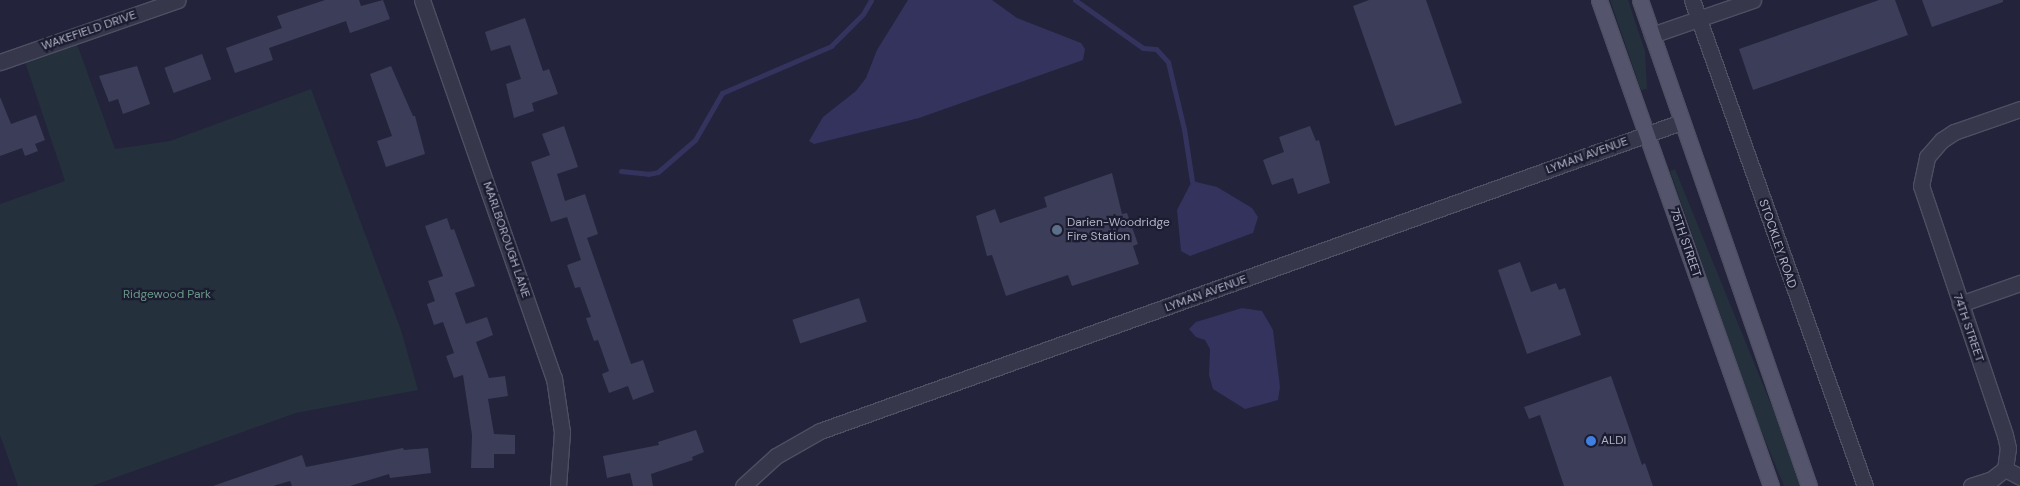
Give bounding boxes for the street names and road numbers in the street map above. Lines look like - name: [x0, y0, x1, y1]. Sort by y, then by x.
- street label: WAKEFIELD DRIVE: [40, 8, 138, 54]
- street label: LYMAN AVENUE: [1544, 134, 1630, 178]
- street label: MARLBOROUGH LANE: [479, 180, 533, 300]
- street label: STOCKLEY ROAD: [1755, 198, 1799, 290]
- street label: 75TH STREET: [1666, 207, 1704, 279]
- street label: LYMAN AVENUE: [1163, 272, 1249, 316]
- street label: 74TH STREET: [1950, 292, 1986, 364]

